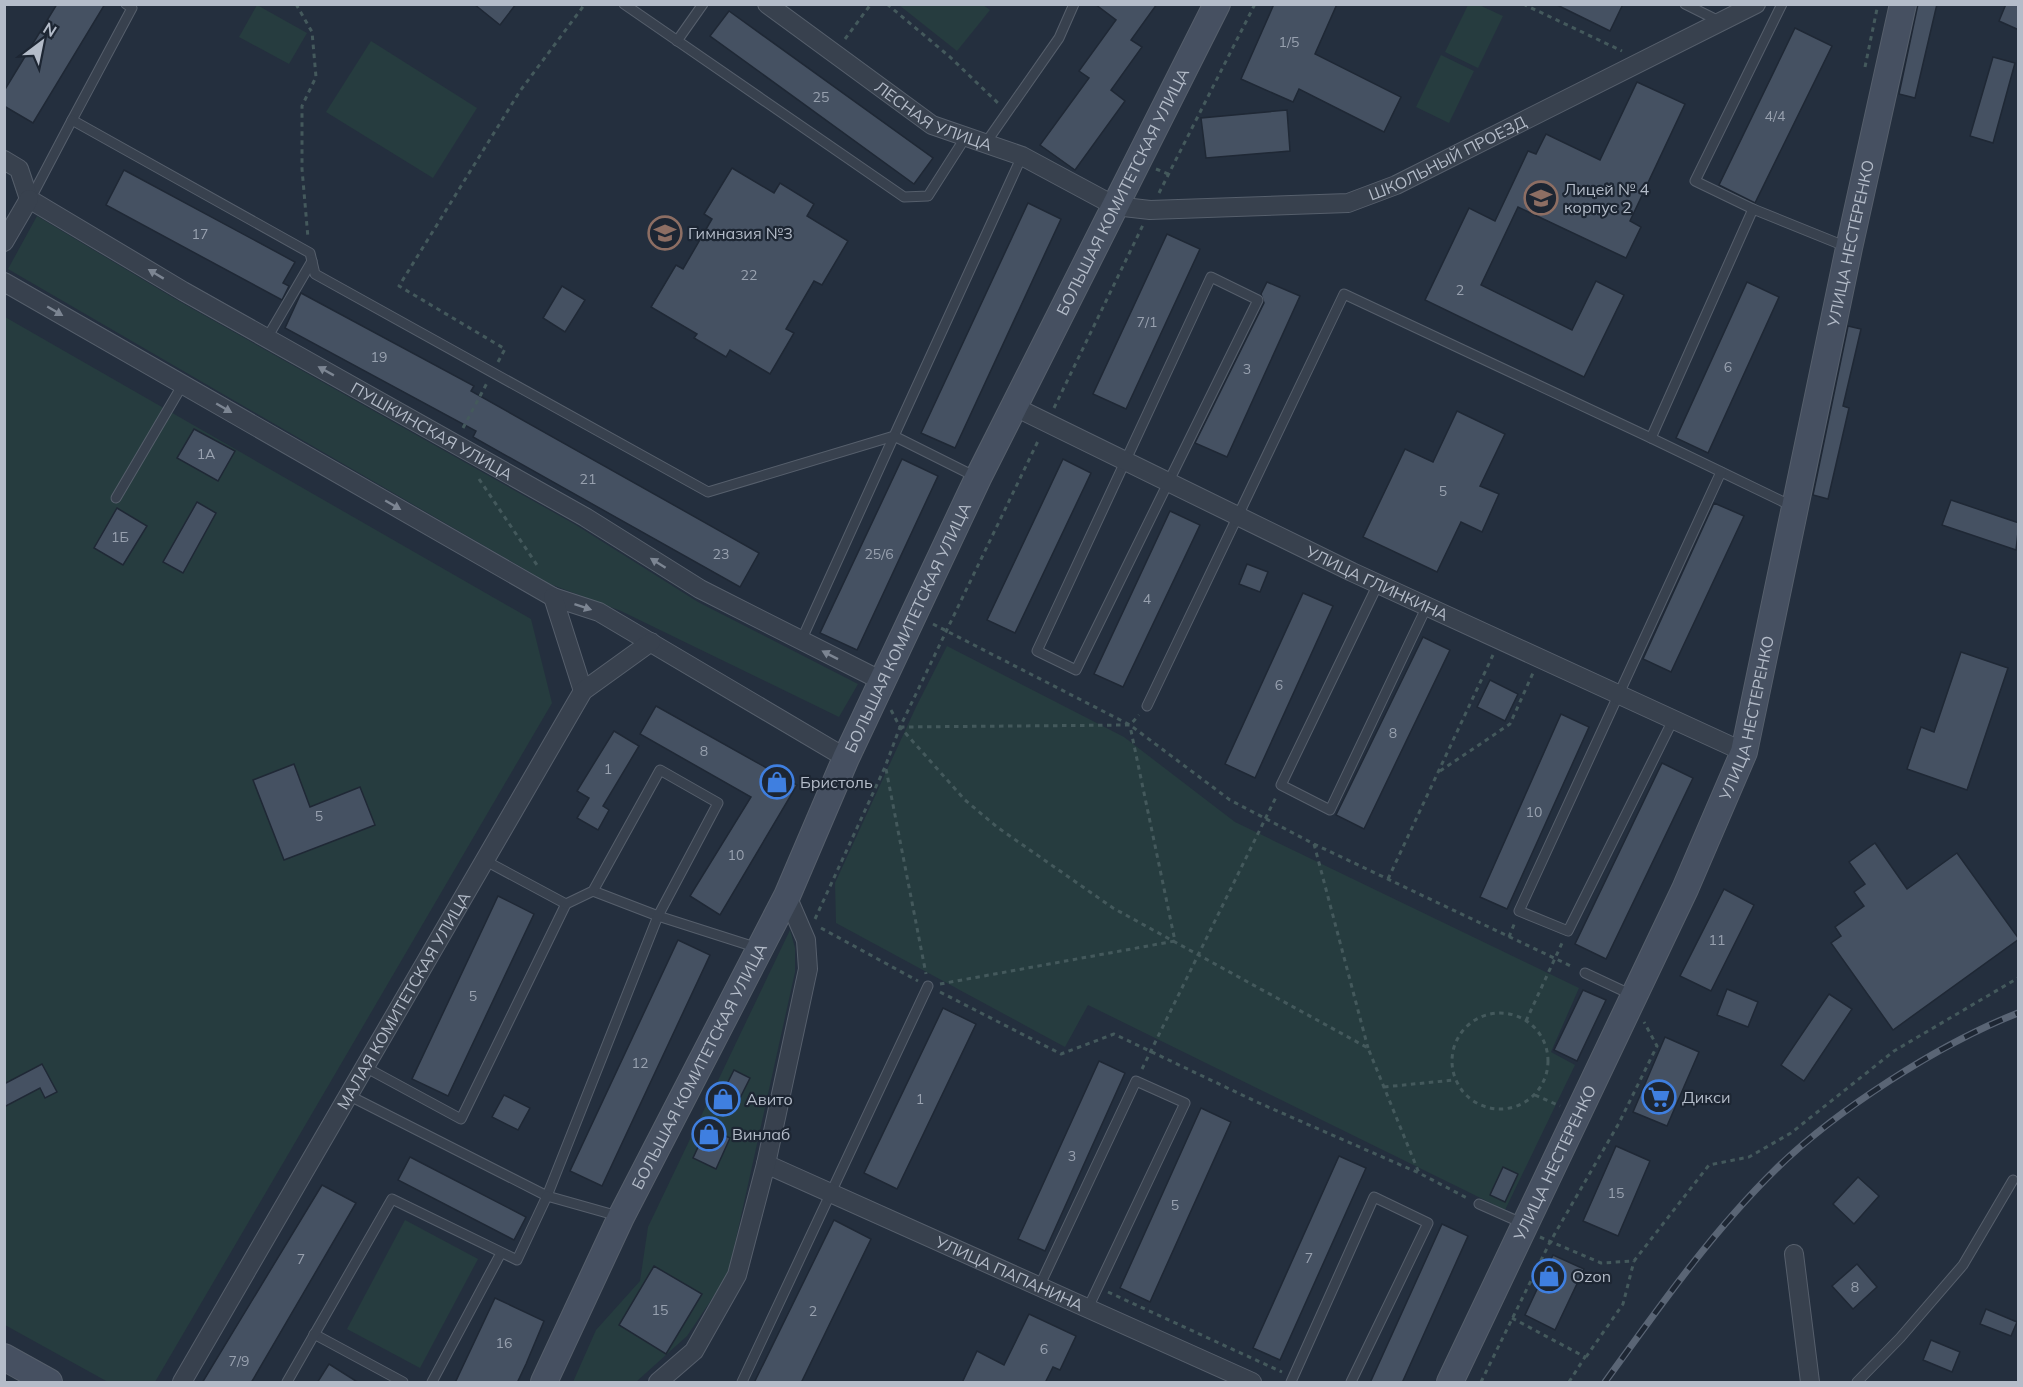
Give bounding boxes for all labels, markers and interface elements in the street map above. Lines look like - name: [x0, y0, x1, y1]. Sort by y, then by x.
- north arrow: [12, 12, 72, 72]
- text: N: [40, 18, 60, 41]
- house number: 1/5: [1279, 33, 1299, 51]
- street label: БОЛЬШАЯ КОМИТЕТСКАЯ УЛИЦА: [1052, 64, 1193, 318]
- street label: ЛЕСНАЯ УЛИЦА: [871, 77, 995, 155]
- house number: 25: [813, 88, 829, 106]
- house number: 4/4: [1765, 107, 1786, 125]
- street label: ШКОЛЬНЫЙ ПРОЕЗД: [1366, 111, 1530, 204]
- street label: УЛИЦА НЕСТЕРЕНКО: [1823, 158, 1878, 329]
- place label: Лицей № 4 корпус 2: [1564, 179, 1650, 217]
- school or university icon: Лицей № 4 корпус 2: [1523, 180, 1559, 216]
- school or university icon: Гимназия №3: [647, 215, 683, 251]
- place label: Гимназия №3: [688, 223, 793, 243]
- house number: 17: [192, 225, 208, 243]
- house number: 22: [741, 266, 757, 284]
- one-way arrow: [148, 269, 164, 280]
- house number: 2: [1456, 281, 1464, 299]
- one-way arrow: [47, 306, 64, 316]
- house number: 7/1: [1137, 313, 1157, 331]
- house number: 19: [371, 348, 387, 366]
- house number: 6: [1724, 358, 1732, 376]
- house number: 3: [1243, 360, 1251, 378]
- one-way arrow: [317, 366, 334, 376]
- street label: ПУШКИНСКАЯ УЛИЦА: [348, 378, 517, 485]
- one-way arrow: [216, 403, 233, 413]
- house number: 1А: [197, 445, 216, 463]
- house number: 21: [580, 470, 596, 488]
- house number: 5: [1439, 482, 1447, 500]
- street label: БОЛЬШАЯ КОМИТЕТСКАЯ УЛИЦА: [840, 499, 975, 756]
- one-way arrow: [385, 500, 401, 511]
- house number: 1Б: [111, 528, 129, 546]
- street label: УЛИЦА ГЛИНКИНА: [1302, 541, 1452, 625]
- house number: 23: [713, 545, 729, 563]
- house number: 25/6: [864, 545, 894, 563]
- one-way arrow: [650, 557, 666, 568]
- house number: 4: [1143, 590, 1152, 608]
- one-way arrow: [574, 603, 592, 613]
- street label: УЛИЦА НЕСТЕРЕНКО: [1714, 634, 1778, 804]
- one-way arrow: [821, 651, 838, 660]
- house number: 6: [1275, 676, 1283, 694]
- house number: 8: [1389, 724, 1397, 742]
- house number: 8: [700, 742, 708, 760]
- house number: 1: [604, 760, 612, 778]
- shop icon: Бристоль: [759, 764, 795, 800]
- place label: Бристоль: [800, 772, 873, 792]
- house number: 10: [1526, 803, 1542, 821]
- house number: 5: [315, 807, 323, 825]
- house number: 10: [728, 846, 744, 864]
- street label: МАЛАЯ КОМИТЕТСКАЯ УЛИЦА: [332, 888, 474, 1113]
- house number: 11: [1709, 931, 1725, 949]
- street label: БОЛЬШАЯ КОМИТЕТСКАЯ УЛИЦА: [627, 939, 771, 1193]
- house number: 5: [469, 987, 477, 1005]
- house number: 12: [632, 1054, 648, 1072]
- supermarket icon: Дикси: [1641, 1079, 1677, 1115]
- shop icon: Авито: [705, 1081, 741, 1117]
- street label: УЛИЦА НЕСТЕРЕНКО: [1509, 1082, 1600, 1245]
- place label: Дикси: [1682, 1087, 1731, 1107]
- place label: Авито: [746, 1089, 793, 1109]
- house number: 1: [916, 1090, 924, 1108]
- shop icon: Винлаб: [691, 1116, 727, 1152]
- place label: Винлаб: [732, 1124, 790, 1144]
- house number: 3: [1068, 1147, 1076, 1165]
- house number: 15: [1608, 1184, 1624, 1202]
- house number: 5: [1171, 1196, 1179, 1214]
- street label: УЛИЦА ПАПАНИНА: [932, 1231, 1087, 1315]
- house number: 7: [1305, 1249, 1313, 1267]
- house number: 7: [297, 1250, 305, 1268]
- shop icon: Ozon: [1531, 1258, 1567, 1294]
- place label: Ozon: [1572, 1266, 1611, 1286]
- house number: 8: [1851, 1278, 1859, 1296]
- house number: 15: [652, 1301, 668, 1319]
- house number: 2: [809, 1302, 817, 1320]
- house number: 16: [496, 1334, 512, 1352]
- house number: 6: [1040, 1340, 1048, 1358]
- house number: 7/9: [229, 1352, 249, 1370]

